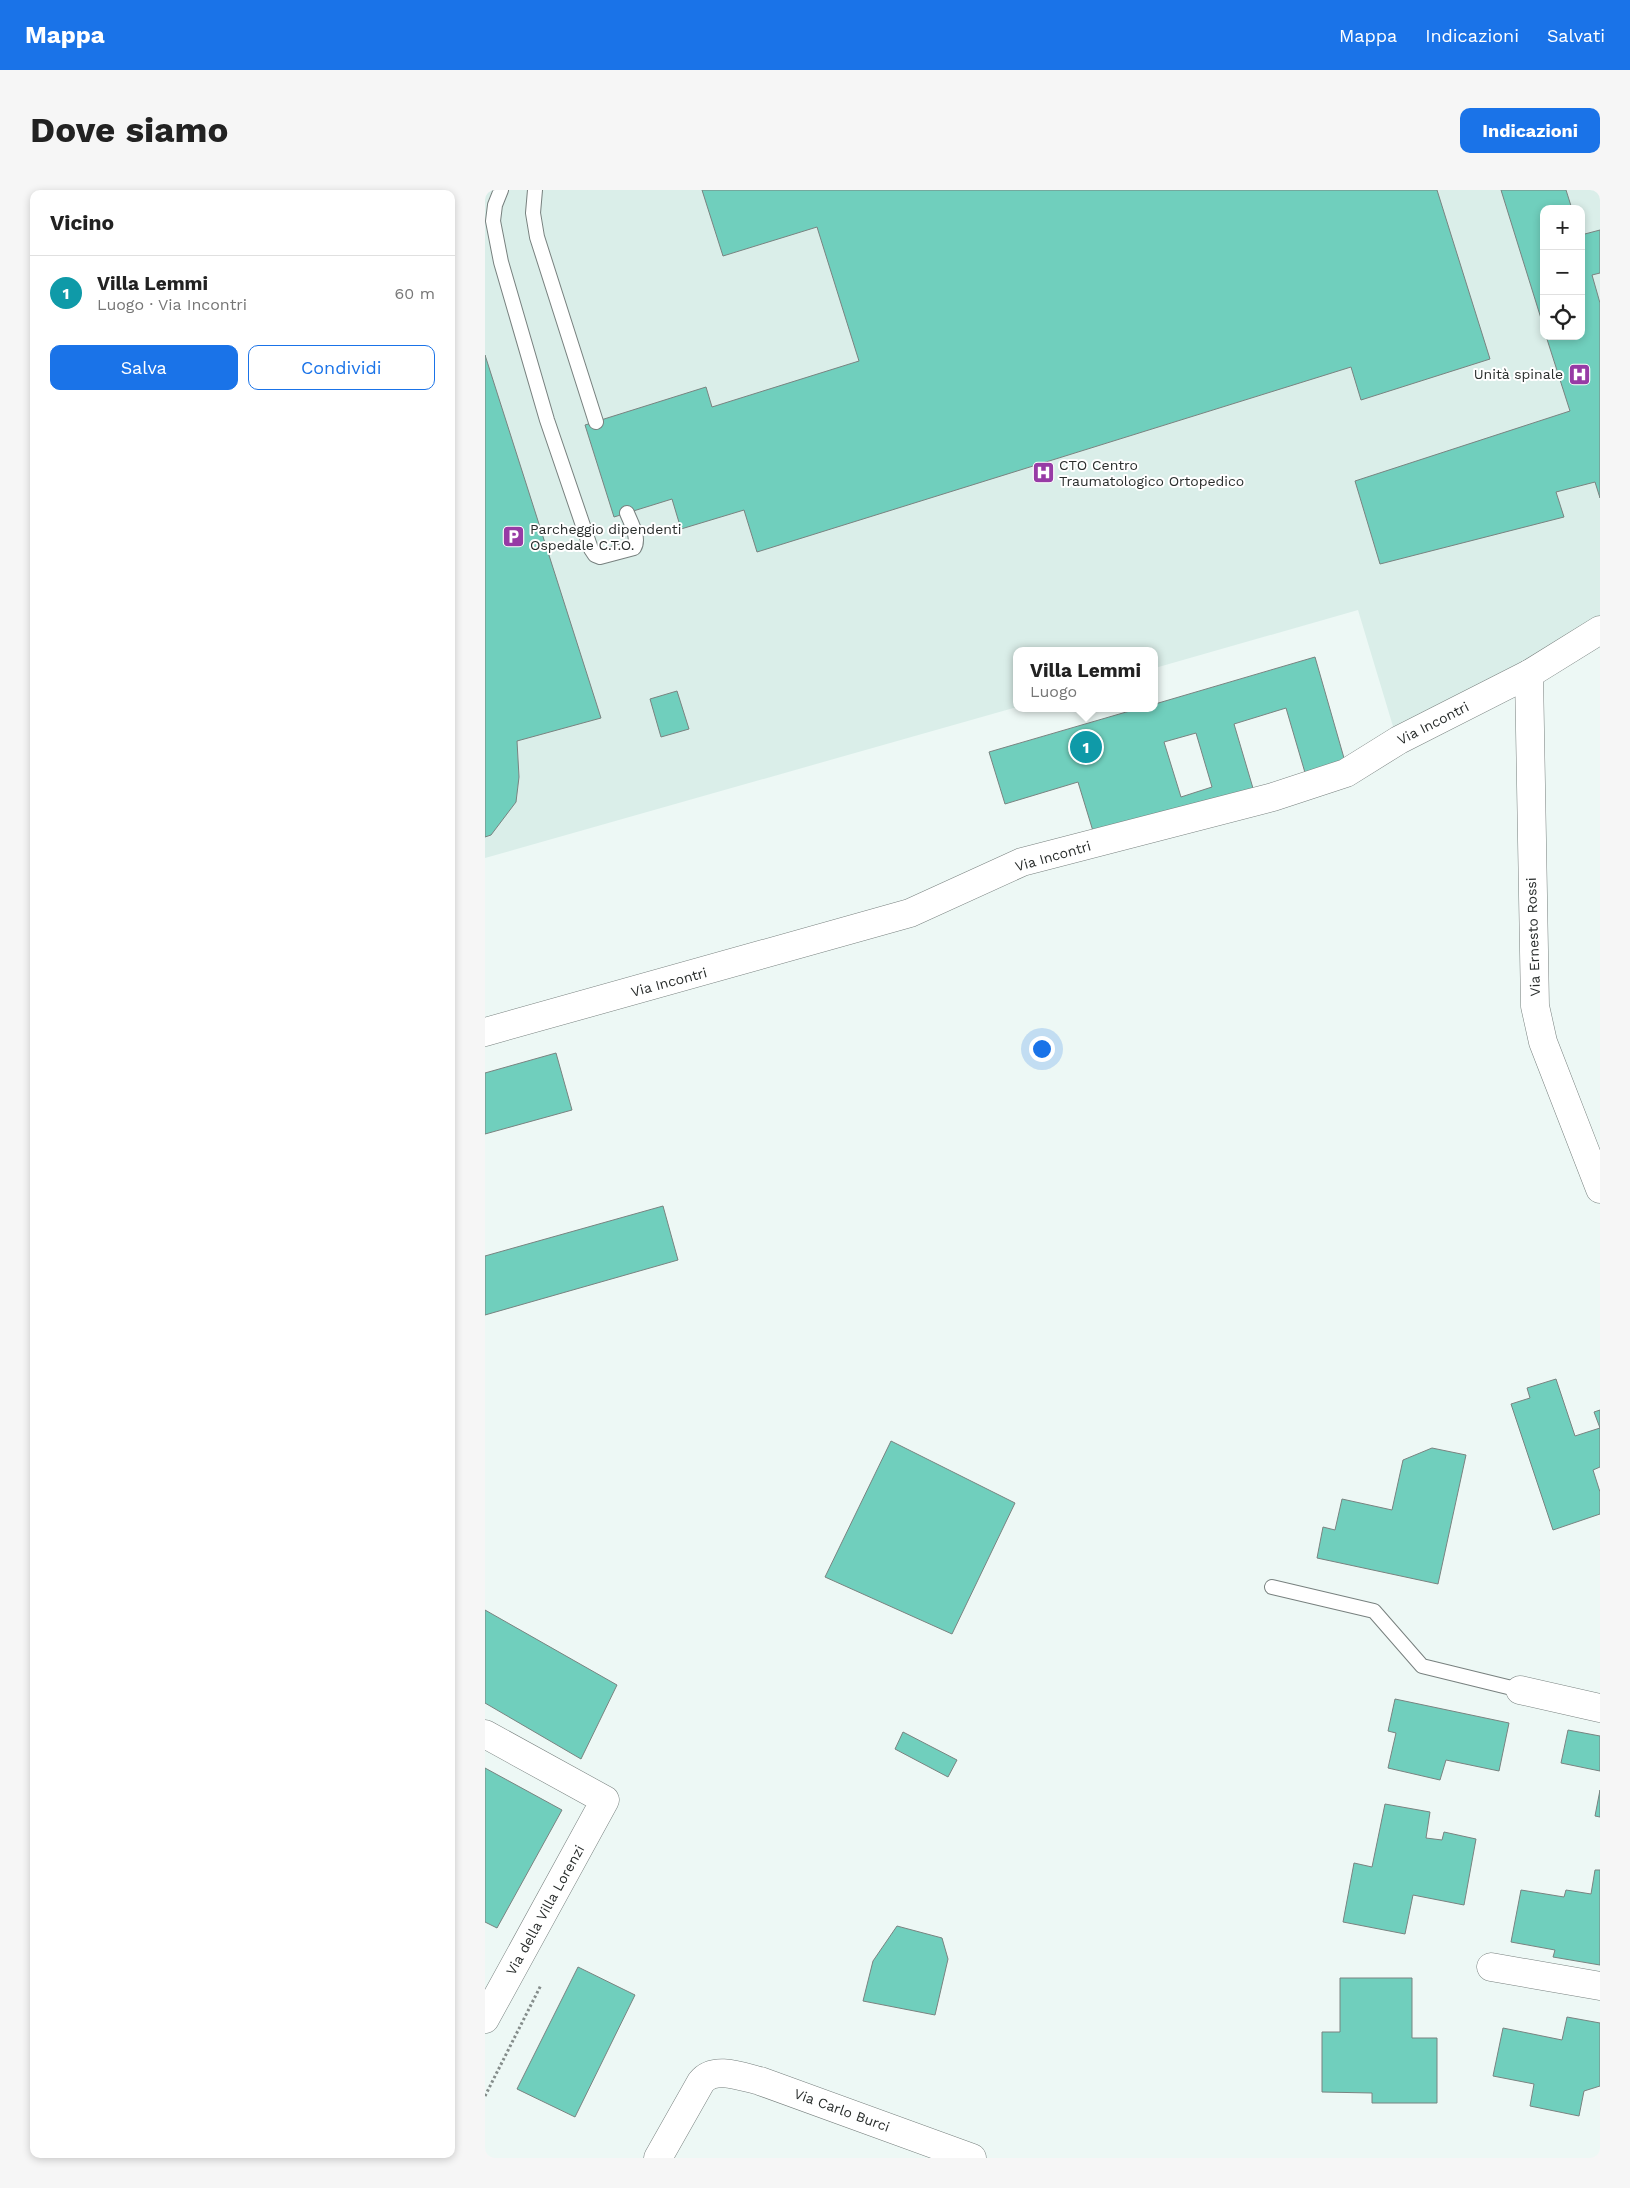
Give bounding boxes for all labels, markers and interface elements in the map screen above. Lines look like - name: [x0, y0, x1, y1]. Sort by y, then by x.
- text: Mappa: [25, 21, 105, 49]
- text: Mappa: [1339, 25, 1397, 46]
- text: Indicazioni: [1425, 25, 1519, 46]
- text: Salvati: [1547, 25, 1605, 46]
- button: Indicazioni: [1460, 108, 1600, 153]
- text: Dove siamo: [30, 109, 228, 151]
- map controls: [1540, 205, 1585, 340]
- button: +: [1540, 205, 1585, 250]
- text: Vicino: [50, 210, 114, 235]
- button: −: [1540, 250, 1585, 295]
- text: Villa Lemmi: [97, 272, 208, 295]
- text: 1: [63, 284, 69, 303]
- text: 60 m: [395, 284, 435, 303]
- text: Luogo · Via Incontri: [97, 295, 247, 314]
- button: locate: [1540, 295, 1585, 340]
- button: Salva: [50, 345, 238, 390]
- button: Condividi: [248, 345, 435, 390]
- hospital icon: Unità spinale: [1567, 362, 1591, 386]
- place label: Unità spinale: [1474, 366, 1563, 382]
- place label: CTO Centro Traumatologico Ortopedico: [1059, 457, 1244, 489]
- hospital icon: CTO Centro Traumatologico Ortopedico: [1031, 461, 1055, 485]
- place label: Parcheggio dipendenti Ospedale C.T.O.: [530, 521, 681, 553]
- parking icon: Parcheggio dipendenti Ospedale C.T.O.: [502, 525, 526, 549]
- popup: [1013, 647, 1158, 712]
- text: Villa Lemmi: [1030, 659, 1141, 682]
- text: Luogo: [1030, 682, 1077, 701]
- street label: Via Incontri: [1395, 698, 1471, 748]
- pin: 1: [1070, 728, 1102, 766]
- street label: Via Incontri: [1013, 838, 1093, 874]
- street label: Via Ernesto Rossi: [1523, 877, 1543, 997]
- street label: Via Incontri: [629, 964, 709, 1000]
- your location: [1029, 1036, 1055, 1062]
- street label: Via della Villa Lorenzi: [503, 1842, 587, 1978]
- street label: Via Carlo Burci: [792, 2085, 892, 2135]

